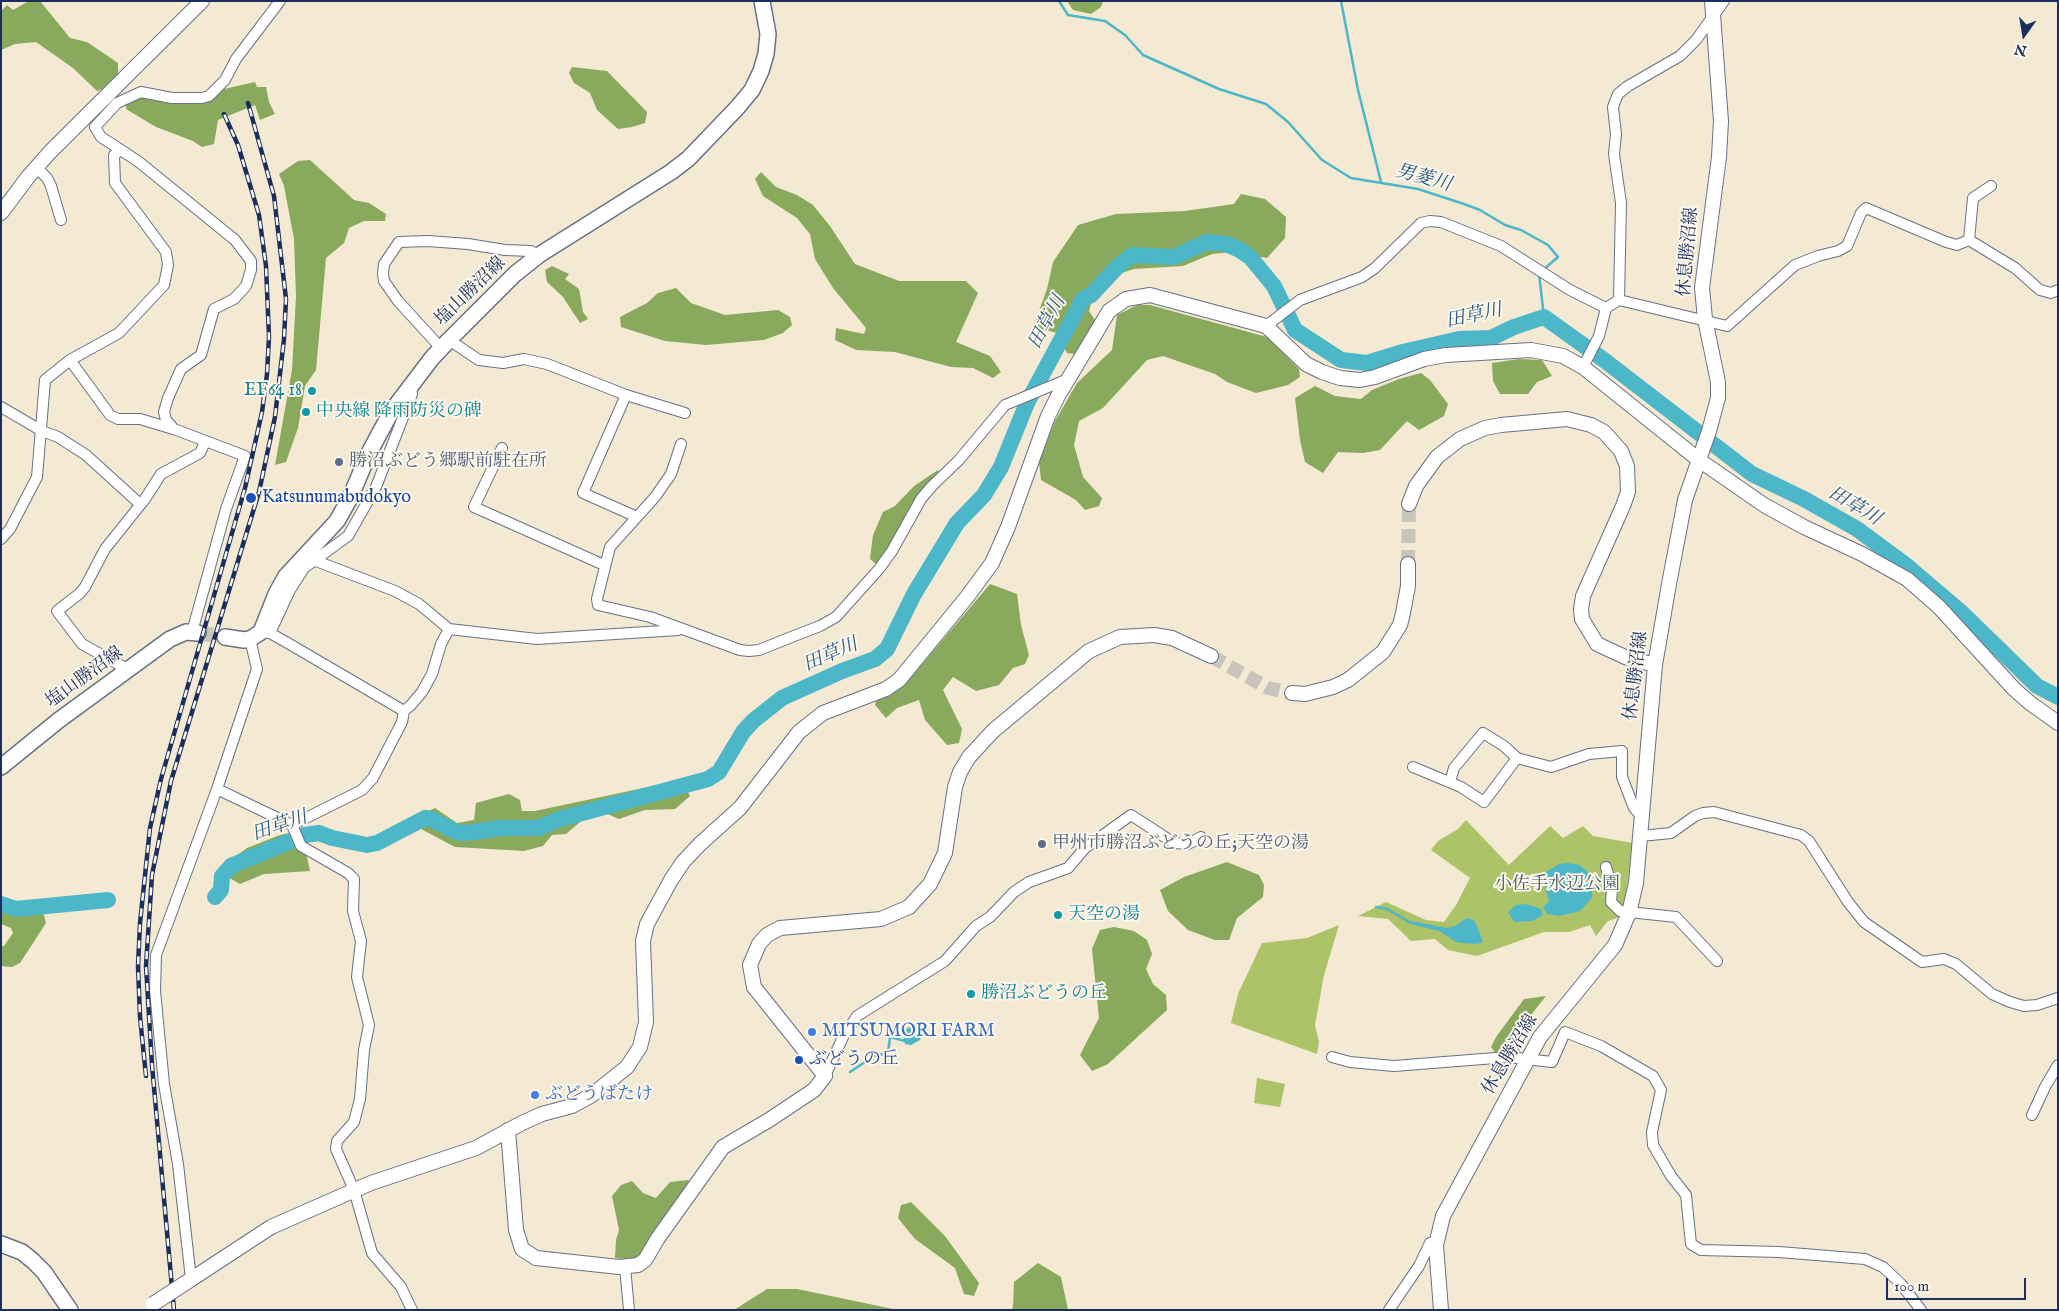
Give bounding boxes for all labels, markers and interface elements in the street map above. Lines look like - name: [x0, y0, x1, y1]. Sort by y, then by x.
- north arrow: [1999, 10, 2049, 60]
- text: N: [2013, 39, 2029, 60]
- water label: 男菱川: [1393, 161, 1453, 197]
- street label: 休息勝沼線: [1674, 206, 1704, 298]
- street label: 塩山勝沼線: [431, 253, 511, 331]
- water label: 田草川: [1025, 292, 1071, 354]
- water label: 田草川: [1444, 300, 1504, 334]
- place label: EF64 18: [244, 380, 302, 402]
- marker: EF64 18: [306, 385, 318, 397]
- place label: 中央線 降雨防災の碑: [316, 401, 482, 423]
- marker: 中央線 降雨防災の碑: [300, 406, 312, 418]
- place label: 勝沼ぶどう郷駅前駐在所: [349, 451, 547, 473]
- marker: 勝沼ぶどう郷駅前駐在所: [333, 456, 345, 468]
- water label: 田草川: [1824, 483, 1884, 531]
- place label: Katsunumabudokyo: [262, 487, 411, 509]
- marker: Katsunumabudokyo: [244, 491, 258, 505]
- street label: 休息勝沼線: [1621, 630, 1653, 722]
- water label: 田草川: [800, 634, 862, 678]
- street label: 塩山勝沼線: [42, 643, 128, 713]
- water label: 田草川: [249, 807, 311, 847]
- place label: 甲州市勝沼ぶどうの丘;天空の湯: [1052, 833, 1309, 855]
- marker: 甲州市勝沼ぶどうの丘;天空の湯: [1036, 838, 1048, 850]
- park label: 小佐手水辺公園: [1494, 874, 1620, 896]
- place label: 天空の湯: [1068, 904, 1140, 926]
- marker: 天空の湯: [1052, 909, 1064, 921]
- place label: 勝沼ぶどうの丘: [981, 983, 1107, 1005]
- marker: 勝沼ぶどうの丘: [965, 988, 977, 1000]
- street label: 休息勝沼線: [1479, 1011, 1543, 1099]
- place label: MITSUMORI FARM: [822, 1021, 995, 1043]
- marker: MITSUMORI FARM: [806, 1026, 818, 1038]
- place label: ぶどうの丘: [809, 1049, 899, 1071]
- marker: ぶどうの丘: [793, 1054, 805, 1066]
- place label: ぶどうばたけ: [545, 1084, 653, 1106]
- marker: ぶどうばたけ: [529, 1089, 541, 1101]
- scale bar: [1889, 1268, 2029, 1300]
- text: 100 m: [1894, 1277, 1929, 1296]

